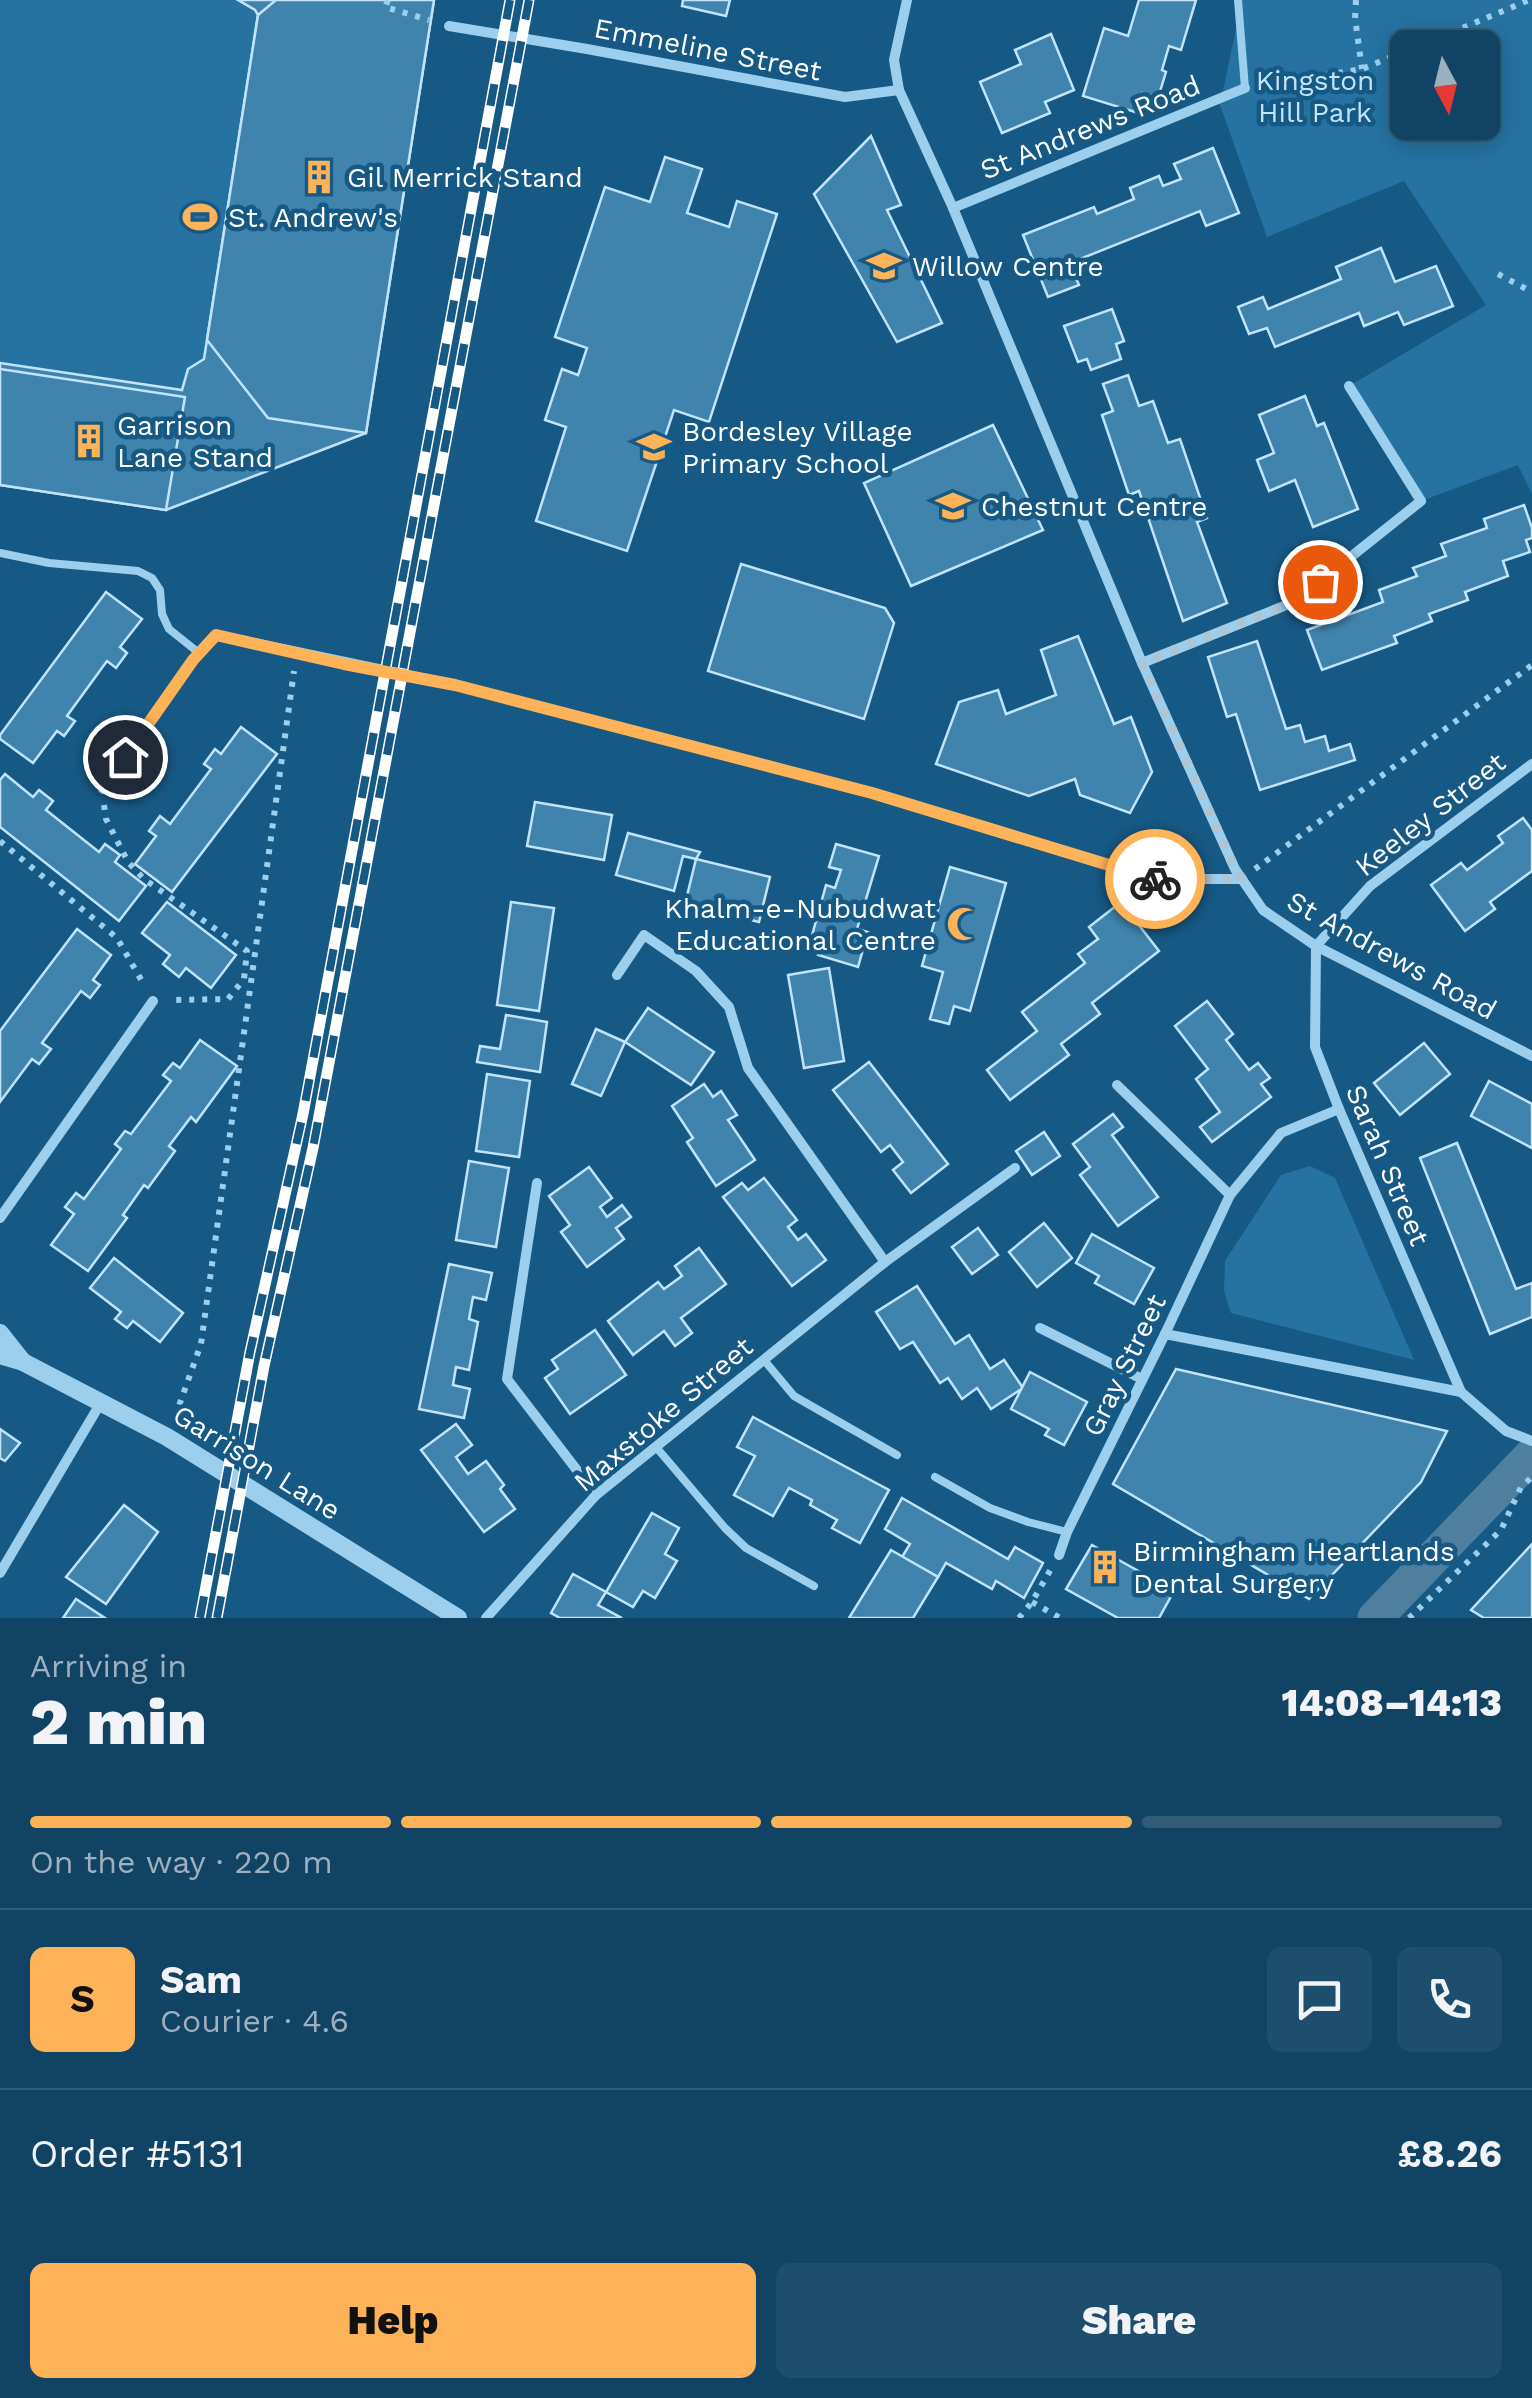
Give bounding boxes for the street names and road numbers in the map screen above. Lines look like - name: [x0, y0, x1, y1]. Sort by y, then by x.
- street label: Emmeline Street: [592, 11, 825, 88]
- street label: St Andrews Road: [976, 68, 1205, 187]
- street label: Keeley Street: [1349, 745, 1512, 883]
- street label: St Andrews Road: [1281, 884, 1502, 1027]
- street label: Sarah Street: [1339, 1080, 1436, 1251]
- street label: Gray Street: [1076, 1289, 1173, 1442]
- street label: Maxstoke Street: [567, 1330, 759, 1499]
- street label: Garrison Lane: [167, 1398, 346, 1527]

